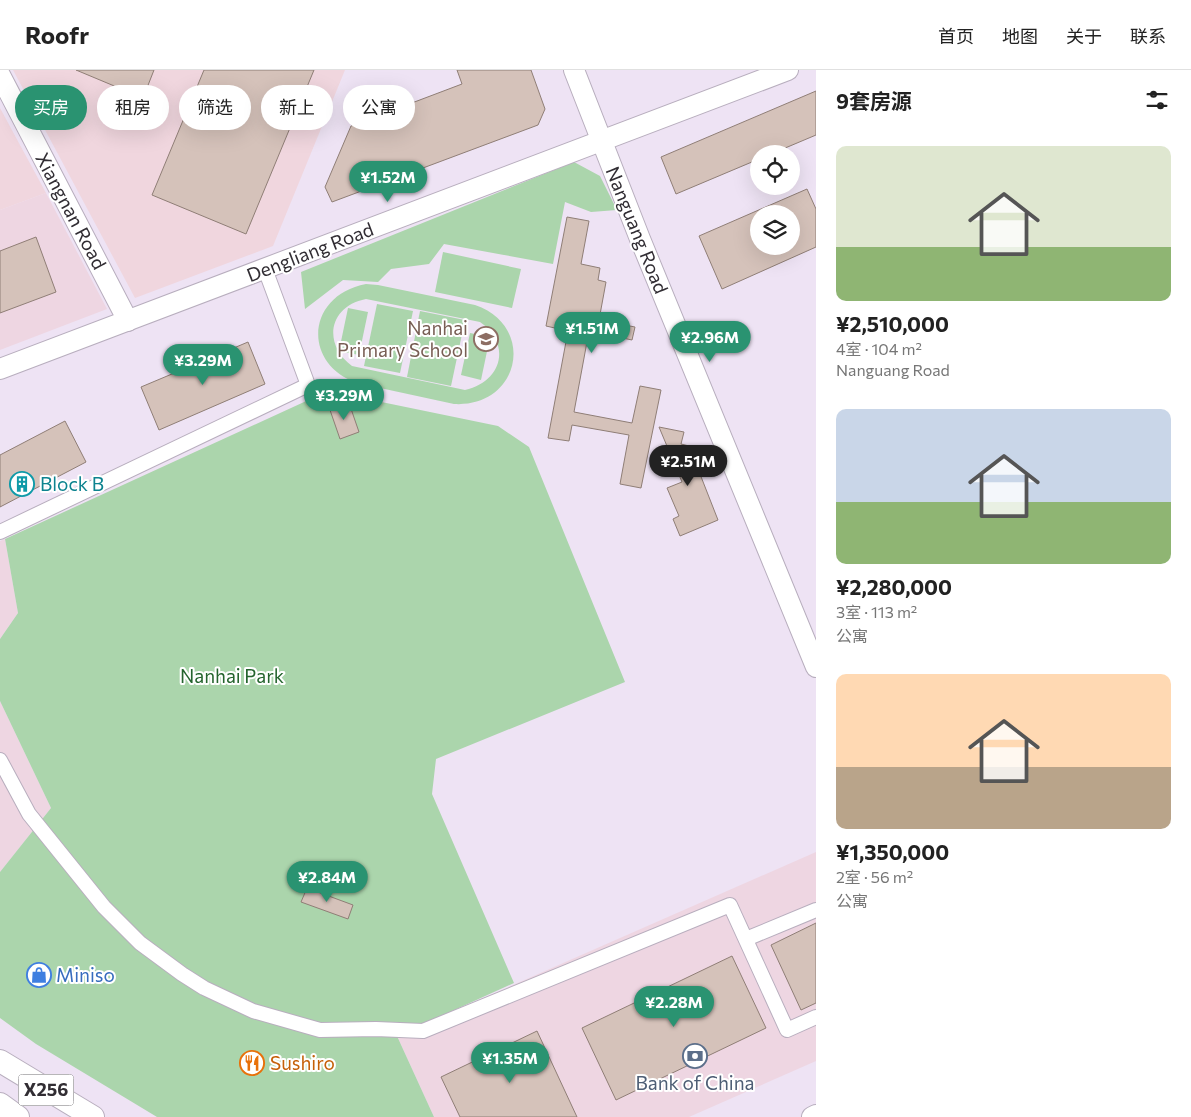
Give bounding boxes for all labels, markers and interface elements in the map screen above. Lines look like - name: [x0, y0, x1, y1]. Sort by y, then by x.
- text: Roofr: [25, 20, 89, 49]
- text: 首页: [938, 25, 974, 47]
- text: 地图: [1002, 25, 1038, 47]
- text: 关于: [1066, 25, 1102, 47]
- text: 联系: [1130, 25, 1166, 47]
- chip: 买房: [15, 85, 87, 130]
- chip: 租房: [97, 85, 169, 130]
- chip: 筛选: [179, 85, 251, 130]
- chip: 新上: [261, 85, 333, 130]
- chip: 公寓: [343, 85, 415, 130]
- icon: filters: [1143, 86, 1171, 114]
- text: 9套房源: [836, 88, 912, 113]
- map controls: [750, 145, 800, 255]
- button: locate: [750, 145, 800, 195]
- street label: Xiangnan Road: [31, 149, 112, 273]
- pin: ¥1.52M: [347, 160, 429, 203]
- street label: Nanguang Road: [601, 163, 673, 297]
- text: ¥1.52M: [360, 167, 416, 186]
- icon: home: [959, 179, 1049, 269]
- button: layers: [750, 205, 800, 255]
- street label: Dengliang Road: [243, 217, 377, 286]
- text: ¥2,510,000: [836, 311, 949, 336]
- pin: ¥1.51M: [551, 312, 633, 354]
- place label: Nanhai Primary School: [337, 316, 468, 361]
- text: ¥1.51M: [565, 318, 619, 337]
- pin: ¥2.96M: [669, 320, 751, 363]
- school or university icon: Nanhai Primary School: [473, 326, 499, 352]
- text: ¥2.96M: [681, 327, 739, 346]
- text: 4室 · 104 m²: [836, 339, 922, 358]
- pin: ¥3.29M: [162, 344, 244, 386]
- text: ¥3.29M: [174, 350, 232, 369]
- text: Nanguang Road: [836, 360, 950, 379]
- pin: ¥3.29M: [303, 378, 385, 421]
- text: ¥3.29M: [315, 385, 373, 404]
- icon: home: [959, 441, 1049, 531]
- pin: ¥2.51M: [647, 444, 729, 487]
- text: ¥2.51M: [660, 451, 716, 470]
- building icon: Block B: [9, 471, 35, 497]
- place label: Block B: [40, 472, 104, 495]
- text: ¥2,280,000: [836, 574, 952, 599]
- text: 3室 · 113 m²: [836, 602, 917, 621]
- text: 公寓: [836, 626, 868, 645]
- park label: Nanhai Park: [180, 664, 284, 687]
- icon: home: [959, 706, 1049, 796]
- text: ¥1,350,000: [836, 839, 949, 864]
- pin: ¥2.84M: [286, 860, 368, 903]
- text: ¥2.84M: [298, 867, 356, 886]
- text: 2室 · 56 m²: [836, 867, 913, 886]
- text: 公寓: [836, 891, 868, 910]
- shop icon: Miniso: [26, 962, 52, 988]
- place label: Miniso: [56, 963, 115, 986]
- pin: ¥2.28M: [633, 986, 715, 1028]
- text: ¥2.28M: [645, 992, 703, 1011]
- pin: ¥1.35M: [469, 1042, 551, 1084]
- bank icon: Bank of China: [682, 1043, 708, 1069]
- text: ¥1.35M: [482, 1048, 538, 1067]
- restaurant icon: Sushiro: [239, 1050, 265, 1076]
- place label: Sushiro: [270, 1051, 335, 1074]
- place label: Bank of China: [636, 1071, 755, 1094]
- road number: X256: [18, 1074, 74, 1106]

